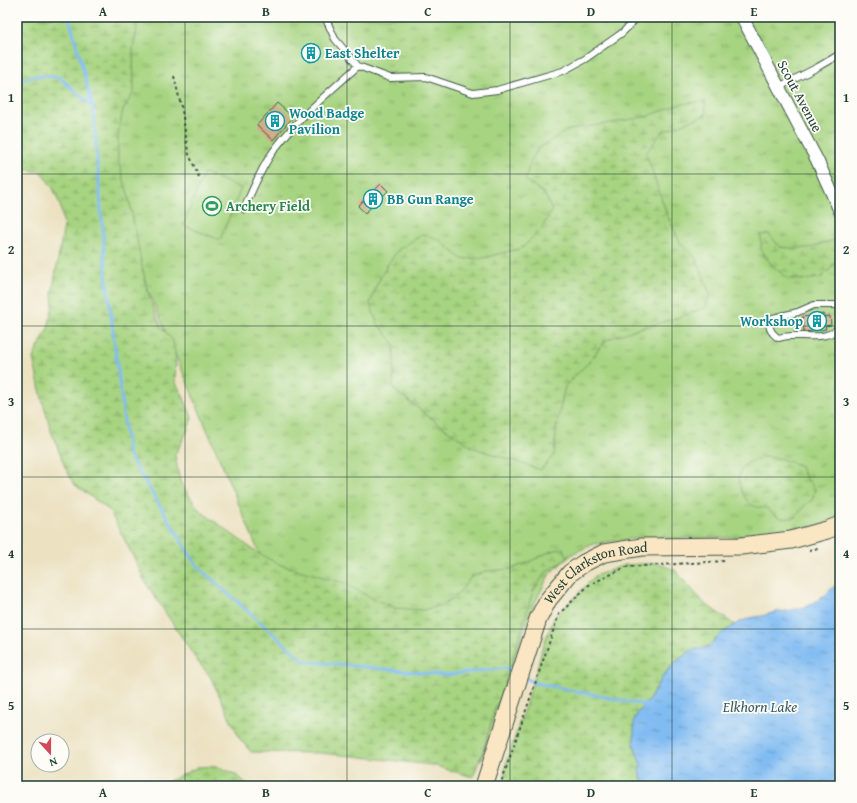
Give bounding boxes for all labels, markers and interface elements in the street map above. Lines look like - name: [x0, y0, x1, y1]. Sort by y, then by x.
- text: A: [99, 2, 108, 21]
- text: B: [262, 2, 270, 21]
- text: C: [424, 2, 432, 21]
- text: D: [587, 2, 595, 21]
- text: E: [751, 2, 758, 21]
- building icon: East Shelter: [300, 42, 322, 64]
- place label: East Shelter: [325, 43, 400, 63]
- street label: Scout Avenue: [773, 57, 828, 136]
- text: 1: [8, 88, 14, 107]
- text: 1: [843, 88, 849, 107]
- place label: Wood Badge Pavilion: [289, 103, 365, 139]
- building icon: Wood Badge Pavilion: [264, 110, 286, 132]
- building icon: BB Gun Range: [362, 188, 384, 210]
- place label: BB Gun Range: [387, 189, 474, 209]
- sports icon: Archery Field: [201, 195, 223, 217]
- place label: Archery Field: [226, 196, 310, 216]
- text: 2: [8, 240, 15, 259]
- text: 2: [843, 240, 850, 259]
- building icon: Workshop: [806, 310, 828, 332]
- place label: Workshop: [740, 311, 803, 331]
- text: 3: [8, 392, 14, 411]
- text: 3: [843, 392, 849, 411]
- street label: West Clarkston Road: [539, 537, 648, 608]
- text: 4: [8, 544, 15, 563]
- text: 4: [843, 544, 850, 563]
- text: 5: [8, 696, 15, 715]
- water label: Elkhorn Lake: [722, 696, 797, 717]
- text: 5: [843, 696, 850, 715]
- north arrow: [30, 733, 70, 773]
- text: N: [47, 754, 60, 771]
- text: A: [99, 783, 108, 802]
- text: B: [262, 783, 270, 802]
- text: C: [424, 783, 432, 802]
- text: D: [587, 783, 595, 802]
- text: E: [751, 783, 758, 802]

